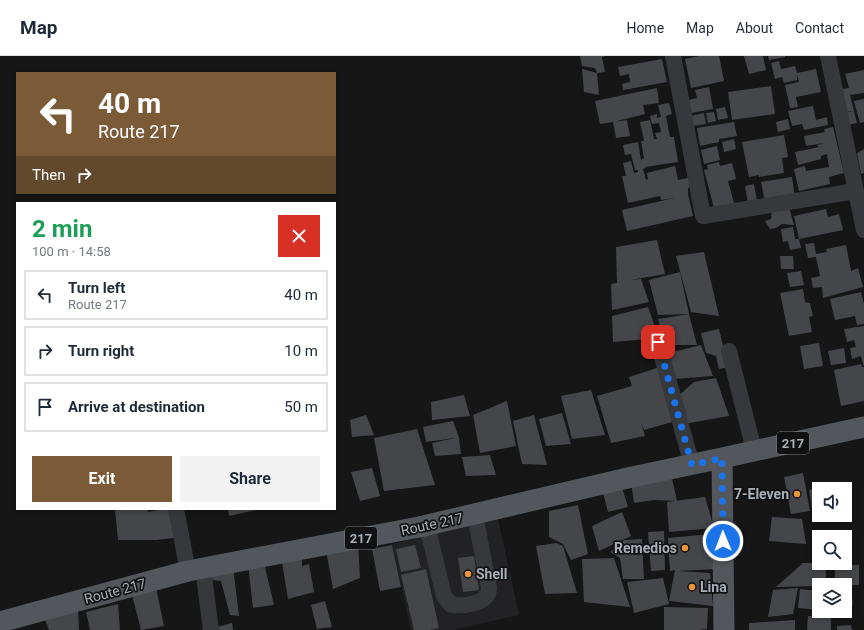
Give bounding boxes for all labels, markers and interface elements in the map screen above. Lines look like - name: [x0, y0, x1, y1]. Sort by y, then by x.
- text: Map: [20, 16, 58, 39]
- text: Home: [626, 20, 664, 36]
- text: Map: [686, 20, 714, 36]
- text: About: [736, 20, 773, 36]
- text: Contact: [795, 20, 844, 36]
- text: 40 m: [98, 87, 161, 120]
- icon: left: [32, 88, 84, 140]
- text: Route 217: [98, 121, 180, 142]
- icon: right: [73, 164, 95, 186]
- text: Then: [32, 166, 65, 184]
- text: 2 min: [32, 215, 92, 243]
- button: close: [278, 215, 320, 257]
- text: 100 m · 14:58: [32, 244, 111, 259]
- text: Turn left: [68, 279, 125, 297]
- icon: left: [34, 284, 56, 306]
- text: 40 m: [284, 286, 318, 304]
- text: Route 217: [68, 297, 127, 312]
- pin: [641, 325, 675, 359]
- icon: arrive: [647, 331, 669, 353]
- icon: right: [34, 340, 56, 362]
- text: Turn right: [68, 342, 134, 360]
- text: 10 m: [284, 342, 318, 360]
- icon: arrive: [34, 396, 56, 418]
- text: Arrive at destination: [68, 398, 205, 416]
- text: 50 m: [284, 398, 318, 416]
- road number: 217: [777, 432, 809, 454]
- button: Exit: [32, 456, 172, 502]
- button: Share: [180, 456, 320, 502]
- map controls: [812, 482, 852, 618]
- button: sound: [812, 482, 852, 522]
- place label: 7-Eleven: [734, 486, 789, 502]
- marker: 7-Eleven: [792, 489, 802, 499]
- street label: Route 217: [399, 510, 465, 538]
- position arrow: [702, 520, 744, 562]
- road number: 217: [345, 527, 377, 549]
- button: search: [812, 530, 852, 570]
- place label: Remedios: [614, 540, 677, 556]
- marker: Remedios: [680, 543, 690, 553]
- place label: Shell: [476, 566, 507, 582]
- marker: Shell: [463, 569, 473, 579]
- street label: Route 217: [82, 575, 148, 607]
- button: layers: [812, 578, 852, 618]
- place label: Lina: [700, 579, 727, 595]
- marker: Lina: [687, 582, 697, 592]

